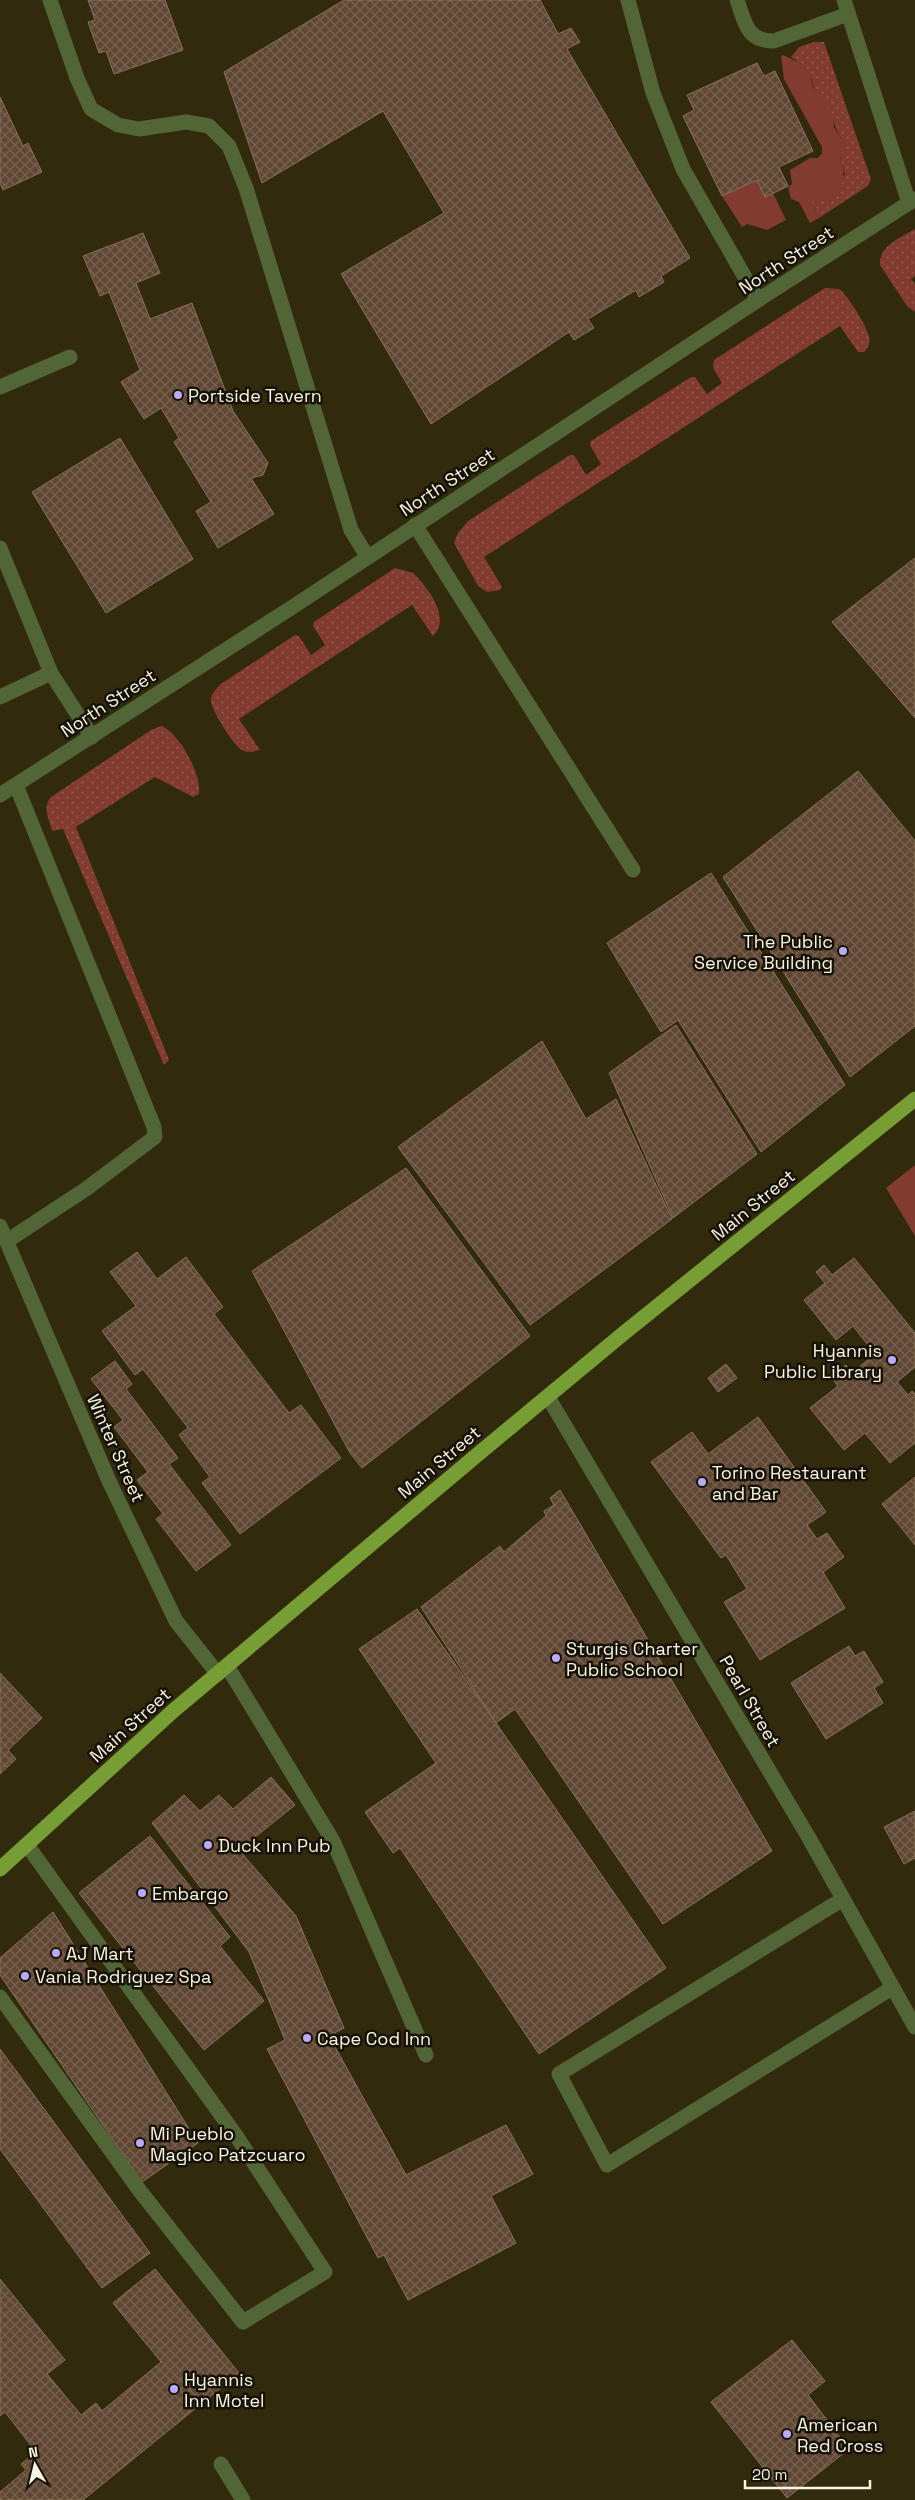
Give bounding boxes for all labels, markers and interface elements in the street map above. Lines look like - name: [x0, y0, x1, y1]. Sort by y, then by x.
- street label: North Street: [734, 221, 838, 299]
- place label: Portside Tavern: [188, 384, 322, 407]
- marker: Portside Tavern: [172, 389, 184, 401]
- street label: North Street: [395, 443, 499, 521]
- street label: North Street: [56, 664, 160, 742]
- place label: The Public Service Building: [694, 930, 833, 974]
- marker: The Public Service Building: [837, 945, 849, 957]
- street label: Main Street: [707, 1164, 799, 1246]
- place label: Hyannis Public Library: [764, 1339, 882, 1383]
- marker: Hyannis Public Library: [886, 1354, 898, 1366]
- street label: Winter Street: [82, 1390, 150, 1506]
- street label: Main Street: [393, 1421, 485, 1503]
- place label: Torino Restaurant and Bar: [712, 1461, 866, 1505]
- marker: Torino Restaurant and Bar: [696, 1476, 708, 1488]
- place label: Sturgis Charter Public School: [566, 1637, 698, 1681]
- street label: Pearl Street: [714, 1651, 786, 1751]
- marker: Sturgis Charter Public School: [550, 1652, 562, 1664]
- street label: Main Street: [85, 1683, 175, 1767]
- place label: Duck Inn Pub: [218, 1834, 331, 1857]
- marker: Duck Inn Pub: [202, 1839, 214, 1851]
- place label: Embargo: [152, 1882, 229, 1905]
- marker: Embargo: [136, 1887, 148, 1899]
- place label: AJ Mart: [66, 1942, 134, 1965]
- marker: AJ Mart: [50, 1947, 62, 1959]
- place label: Vania Rodriguez Spa: [35, 1965, 211, 1988]
- marker: Vania Rodriguez Spa: [19, 1970, 31, 1982]
- place label: Cape Cod Inn: [317, 2027, 431, 2050]
- marker: Cape Cod Inn: [301, 2032, 313, 2044]
- place label: Mi Pueblo Magico Patzcuaro: [150, 2122, 306, 2166]
- marker: Mi Pueblo Magico Patzcuaro: [134, 2137, 146, 2149]
- place label: Hyannis Inn Motel: [184, 2368, 264, 2412]
- marker: Hyannis Inn Motel: [168, 2383, 180, 2395]
- place label: American Red Cross: [797, 2413, 883, 2457]
- marker: American Red Cross: [781, 2428, 793, 2440]
- north arrow: [10, 2440, 60, 2490]
- text: N: [27, 2443, 39, 2462]
- scale bar: [745, 2458, 870, 2490]
- text: 20 m: [752, 2465, 787, 2484]

